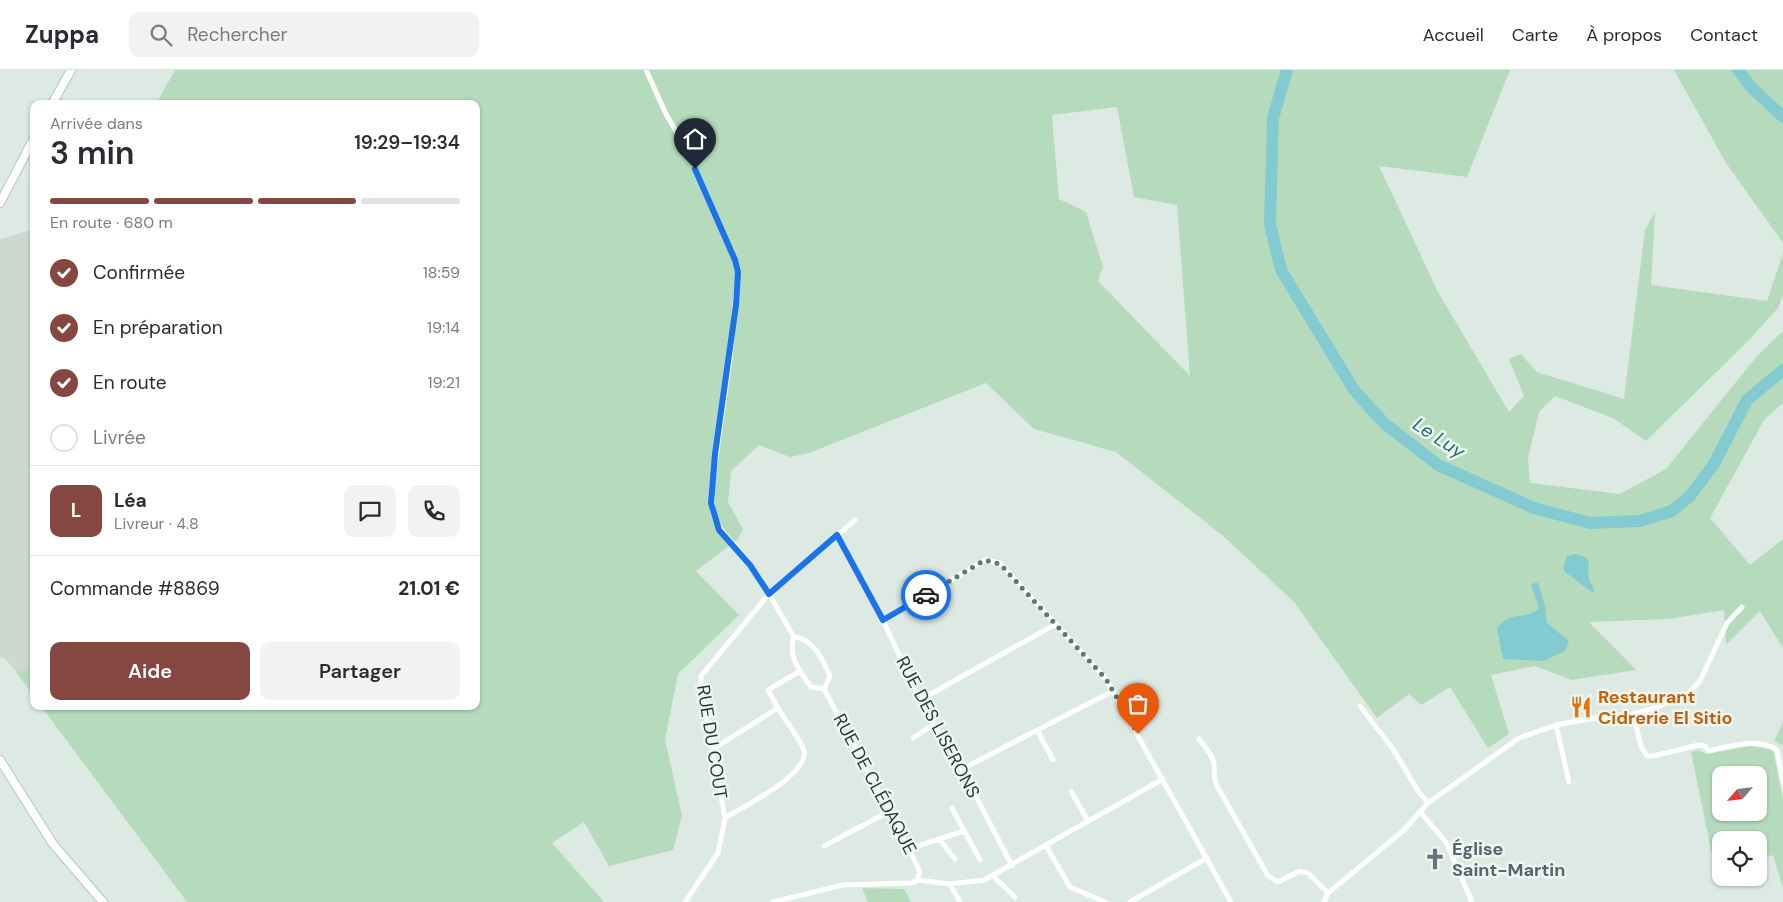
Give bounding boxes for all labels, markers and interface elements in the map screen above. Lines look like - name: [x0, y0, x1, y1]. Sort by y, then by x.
- search box: [129, 12, 479, 57]
- text: Zuppa: [25, 19, 99, 50]
- icon: search: [147, 21, 175, 49]
- text: Rechercher: [187, 22, 288, 47]
- text: Accueil: [1423, 23, 1484, 47]
- text: Carte: [1512, 23, 1558, 47]
- text: À propos: [1586, 23, 1662, 47]
- text: Contact: [1690, 23, 1758, 47]
- text: Arrivée dans: [50, 113, 143, 134]
- pin: [674, 118, 716, 169]
- icon: home: [681, 125, 709, 153]
- text: 19:29–19:34: [354, 130, 460, 155]
- text: 3 min: [50, 132, 134, 174]
- text: En route · 680 m: [50, 212, 173, 233]
- icon: check: [50, 259, 78, 287]
- text: Confirmée: [93, 260, 185, 285]
- text: 18:59: [423, 262, 460, 283]
- icon: check: [50, 314, 78, 342]
- text: En préparation: [93, 315, 223, 340]
- text: 19:14: [427, 317, 460, 338]
- icon: check: [50, 369, 78, 397]
- text: En route: [93, 370, 167, 395]
- text: 19:21: [428, 372, 460, 393]
- water label: Le Luy: [1408, 412, 1471, 465]
- text: Livrée: [93, 425, 146, 450]
- button: chat: [344, 485, 396, 537]
- button: phone: [408, 485, 460, 537]
- text: Léa: [114, 488, 147, 513]
- text: L: [71, 498, 81, 523]
- text: Livreur · 4.8: [114, 513, 199, 534]
- courier: [901, 570, 951, 620]
- text: Commande #8869: [50, 576, 220, 601]
- text: 21.01 €: [398, 576, 460, 601]
- icon: car: [912, 581, 940, 609]
- button: Aide: [50, 642, 250, 700]
- button: Partager: [260, 642, 460, 700]
- street label: RUE DES LISERONS: [891, 652, 985, 802]
- street label: RUE DU COUT: [691, 683, 733, 801]
- pin: [1117, 683, 1159, 734]
- place label: Restaurant Cidrerie El Sitio: [1598, 685, 1732, 730]
- icon: bag: [1124, 690, 1152, 718]
- restaurant icon: Restaurant Cidrerie El Sitio: [1568, 694, 1594, 720]
- street label: RUE DE CLÉDAQUE: [828, 710, 922, 858]
- north arrow: [1712, 766, 1768, 821]
- map controls: [1712, 766, 1767, 886]
- button: locate: [1712, 831, 1767, 886]
- place label: Église Saint-Martin: [1452, 837, 1565, 882]
- church icon: Église Saint-Martin: [1422, 846, 1448, 872]

